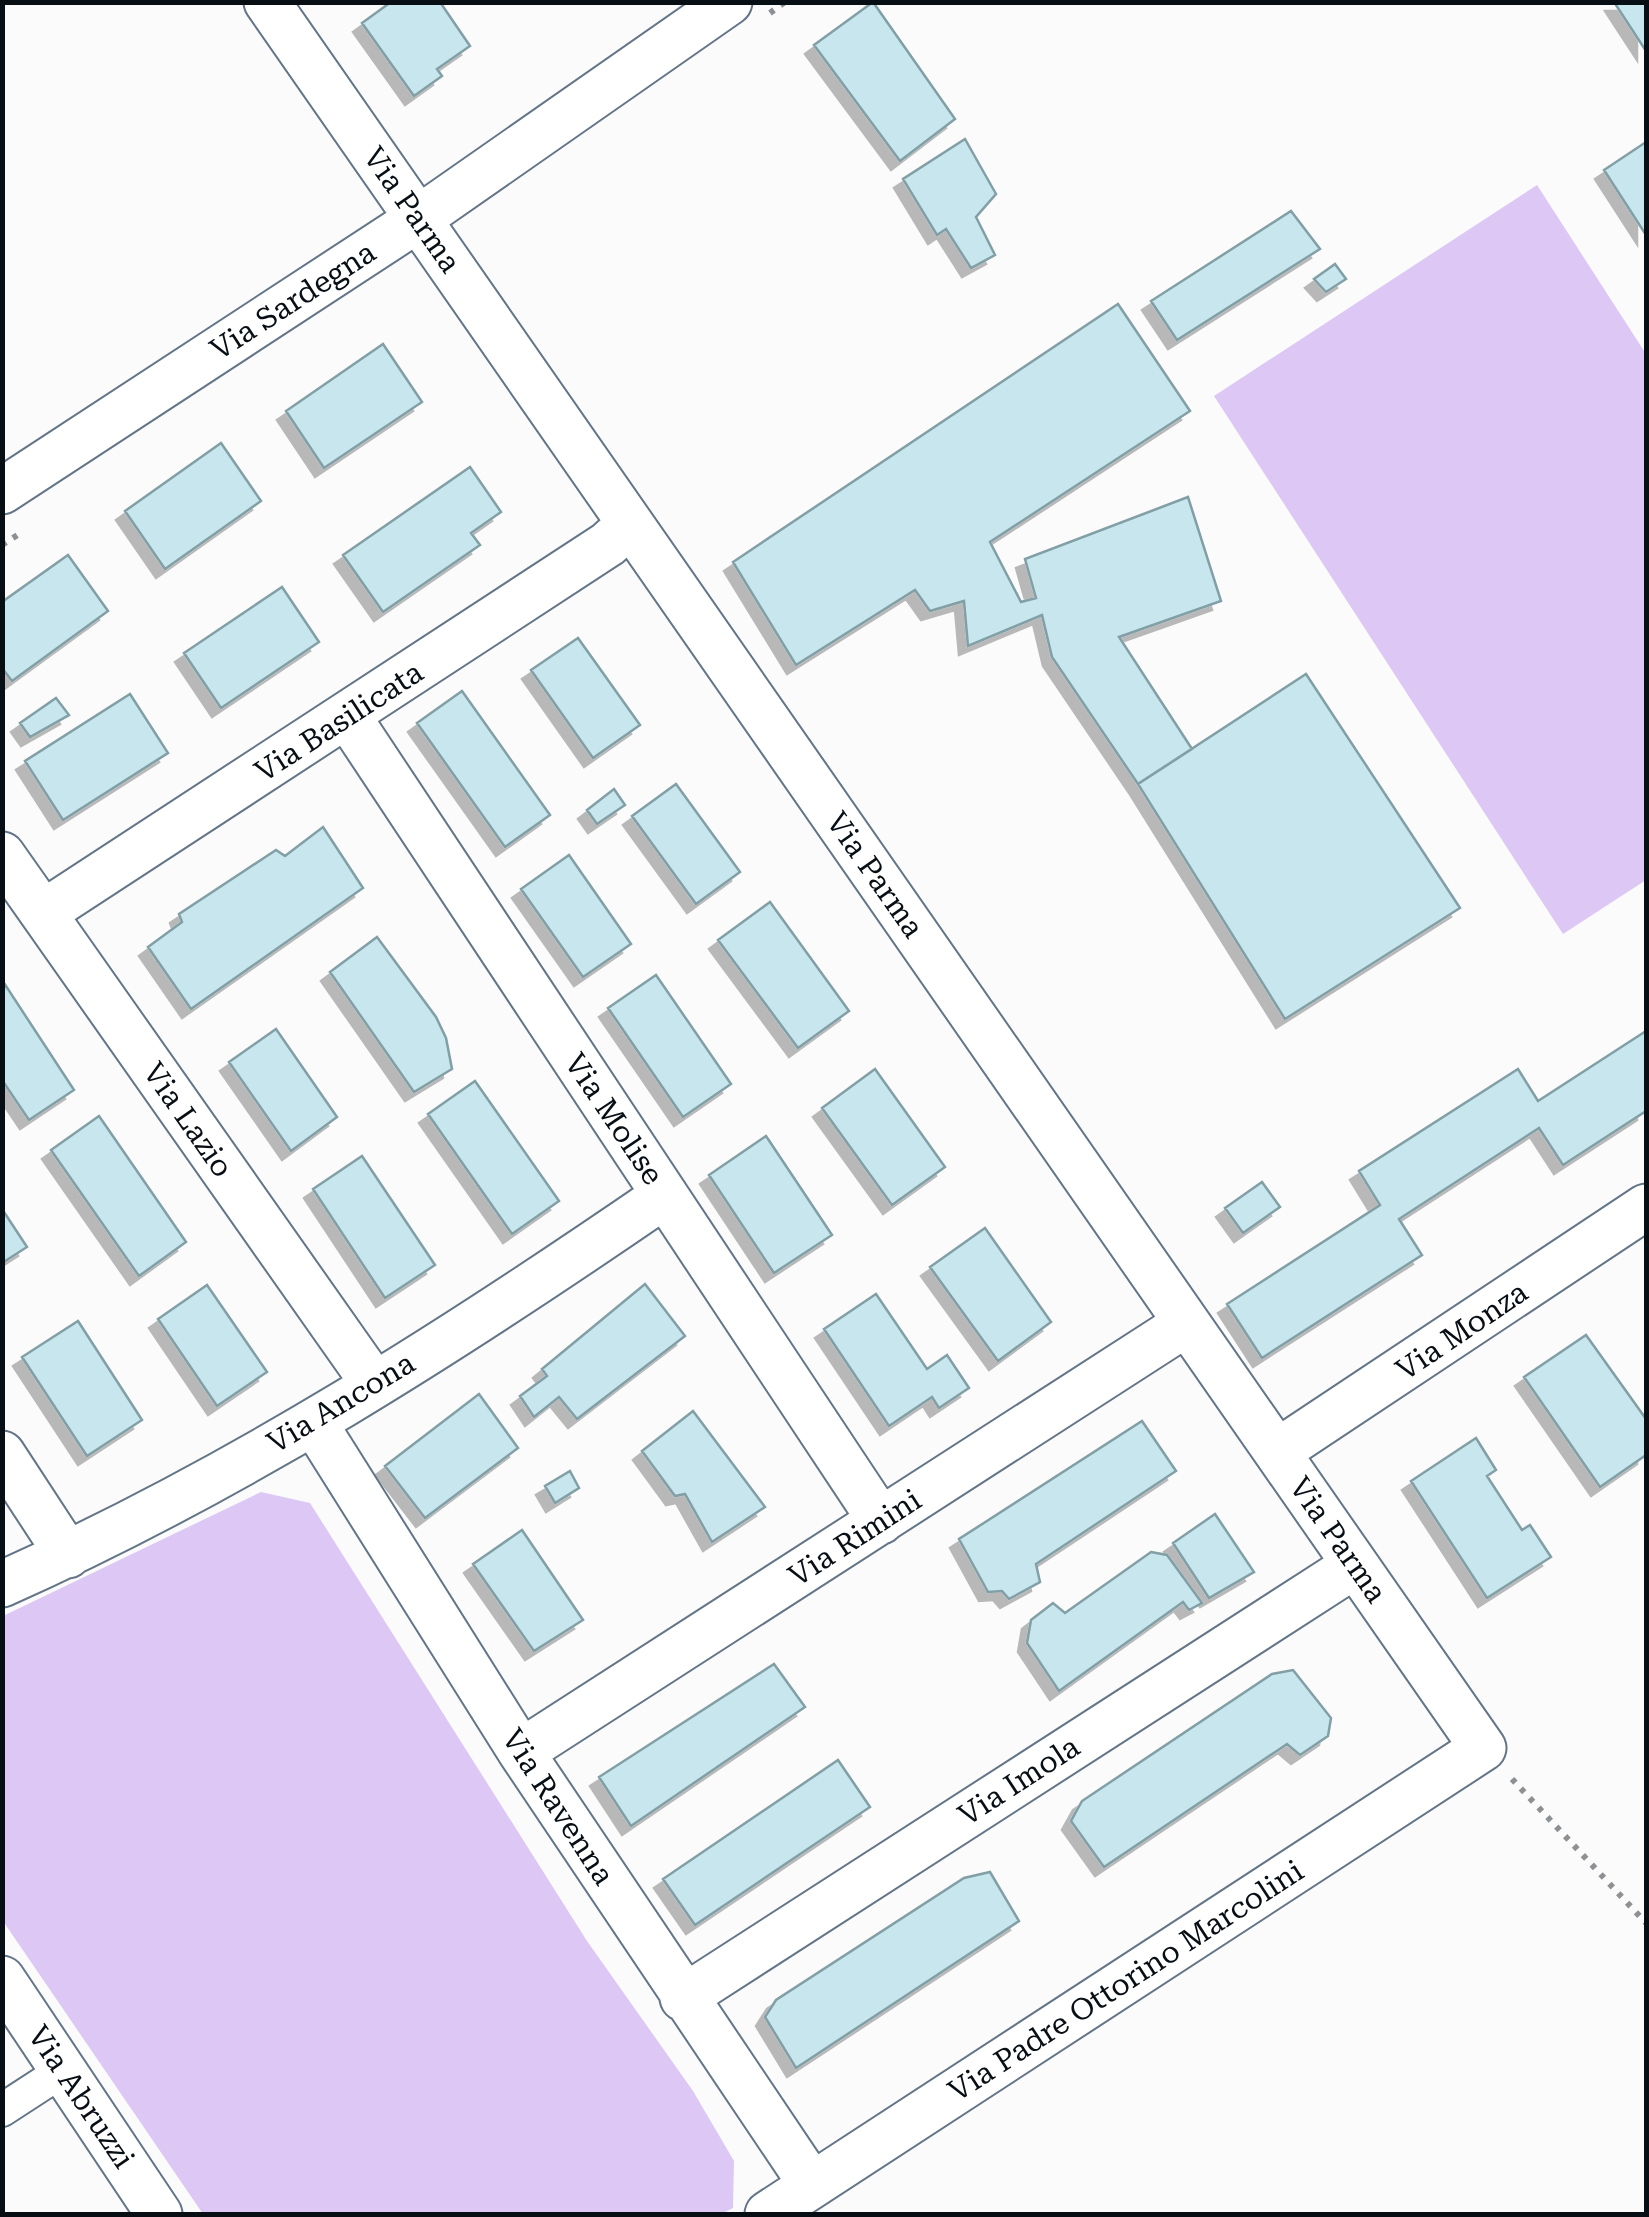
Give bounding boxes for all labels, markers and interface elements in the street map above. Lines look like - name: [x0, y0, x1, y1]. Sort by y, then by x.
- street label: Via Parma: [356, 140, 468, 279]
- street label: Via Sardegna: [204, 234, 382, 367]
- street label: Via Basilicata: [248, 654, 429, 789]
- street label: Via Parma: [819, 805, 931, 944]
- street label: Via Molise: [558, 1046, 671, 1191]
- street label: Via Lazio: [136, 1056, 240, 1184]
- street label: Via Monza: [1389, 1274, 1534, 1387]
- street label: Via Ancona: [261, 1345, 421, 1460]
- street label: Via Parma: [1282, 1470, 1394, 1609]
- street label: Via Rimini: [782, 1482, 927, 1593]
- street label: Via Ravenna: [495, 1722, 622, 1891]
- street label: Via Imola: [952, 1729, 1086, 1833]
- street label: Via Padre Ottorino Marcolini: [942, 1853, 1310, 2108]
- street label: Via Abruzzi: [21, 2019, 142, 2175]

